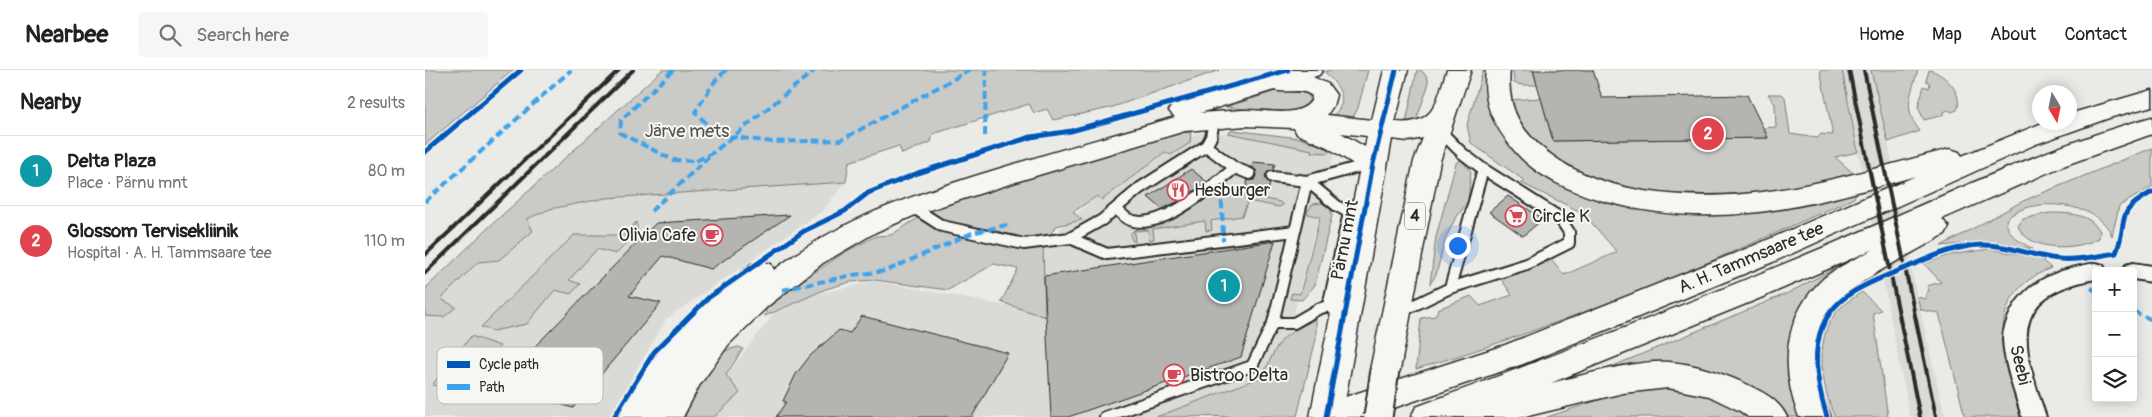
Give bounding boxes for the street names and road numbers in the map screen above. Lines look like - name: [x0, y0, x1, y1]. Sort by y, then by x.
- street label: Pärnu mnt: [1326, 197, 1364, 282]
- road number: 4: [1405, 202, 1425, 230]
- street label: A. H. Tammsaare tee: [1675, 217, 1827, 299]
- street label: Seebi: [2004, 343, 2036, 387]

